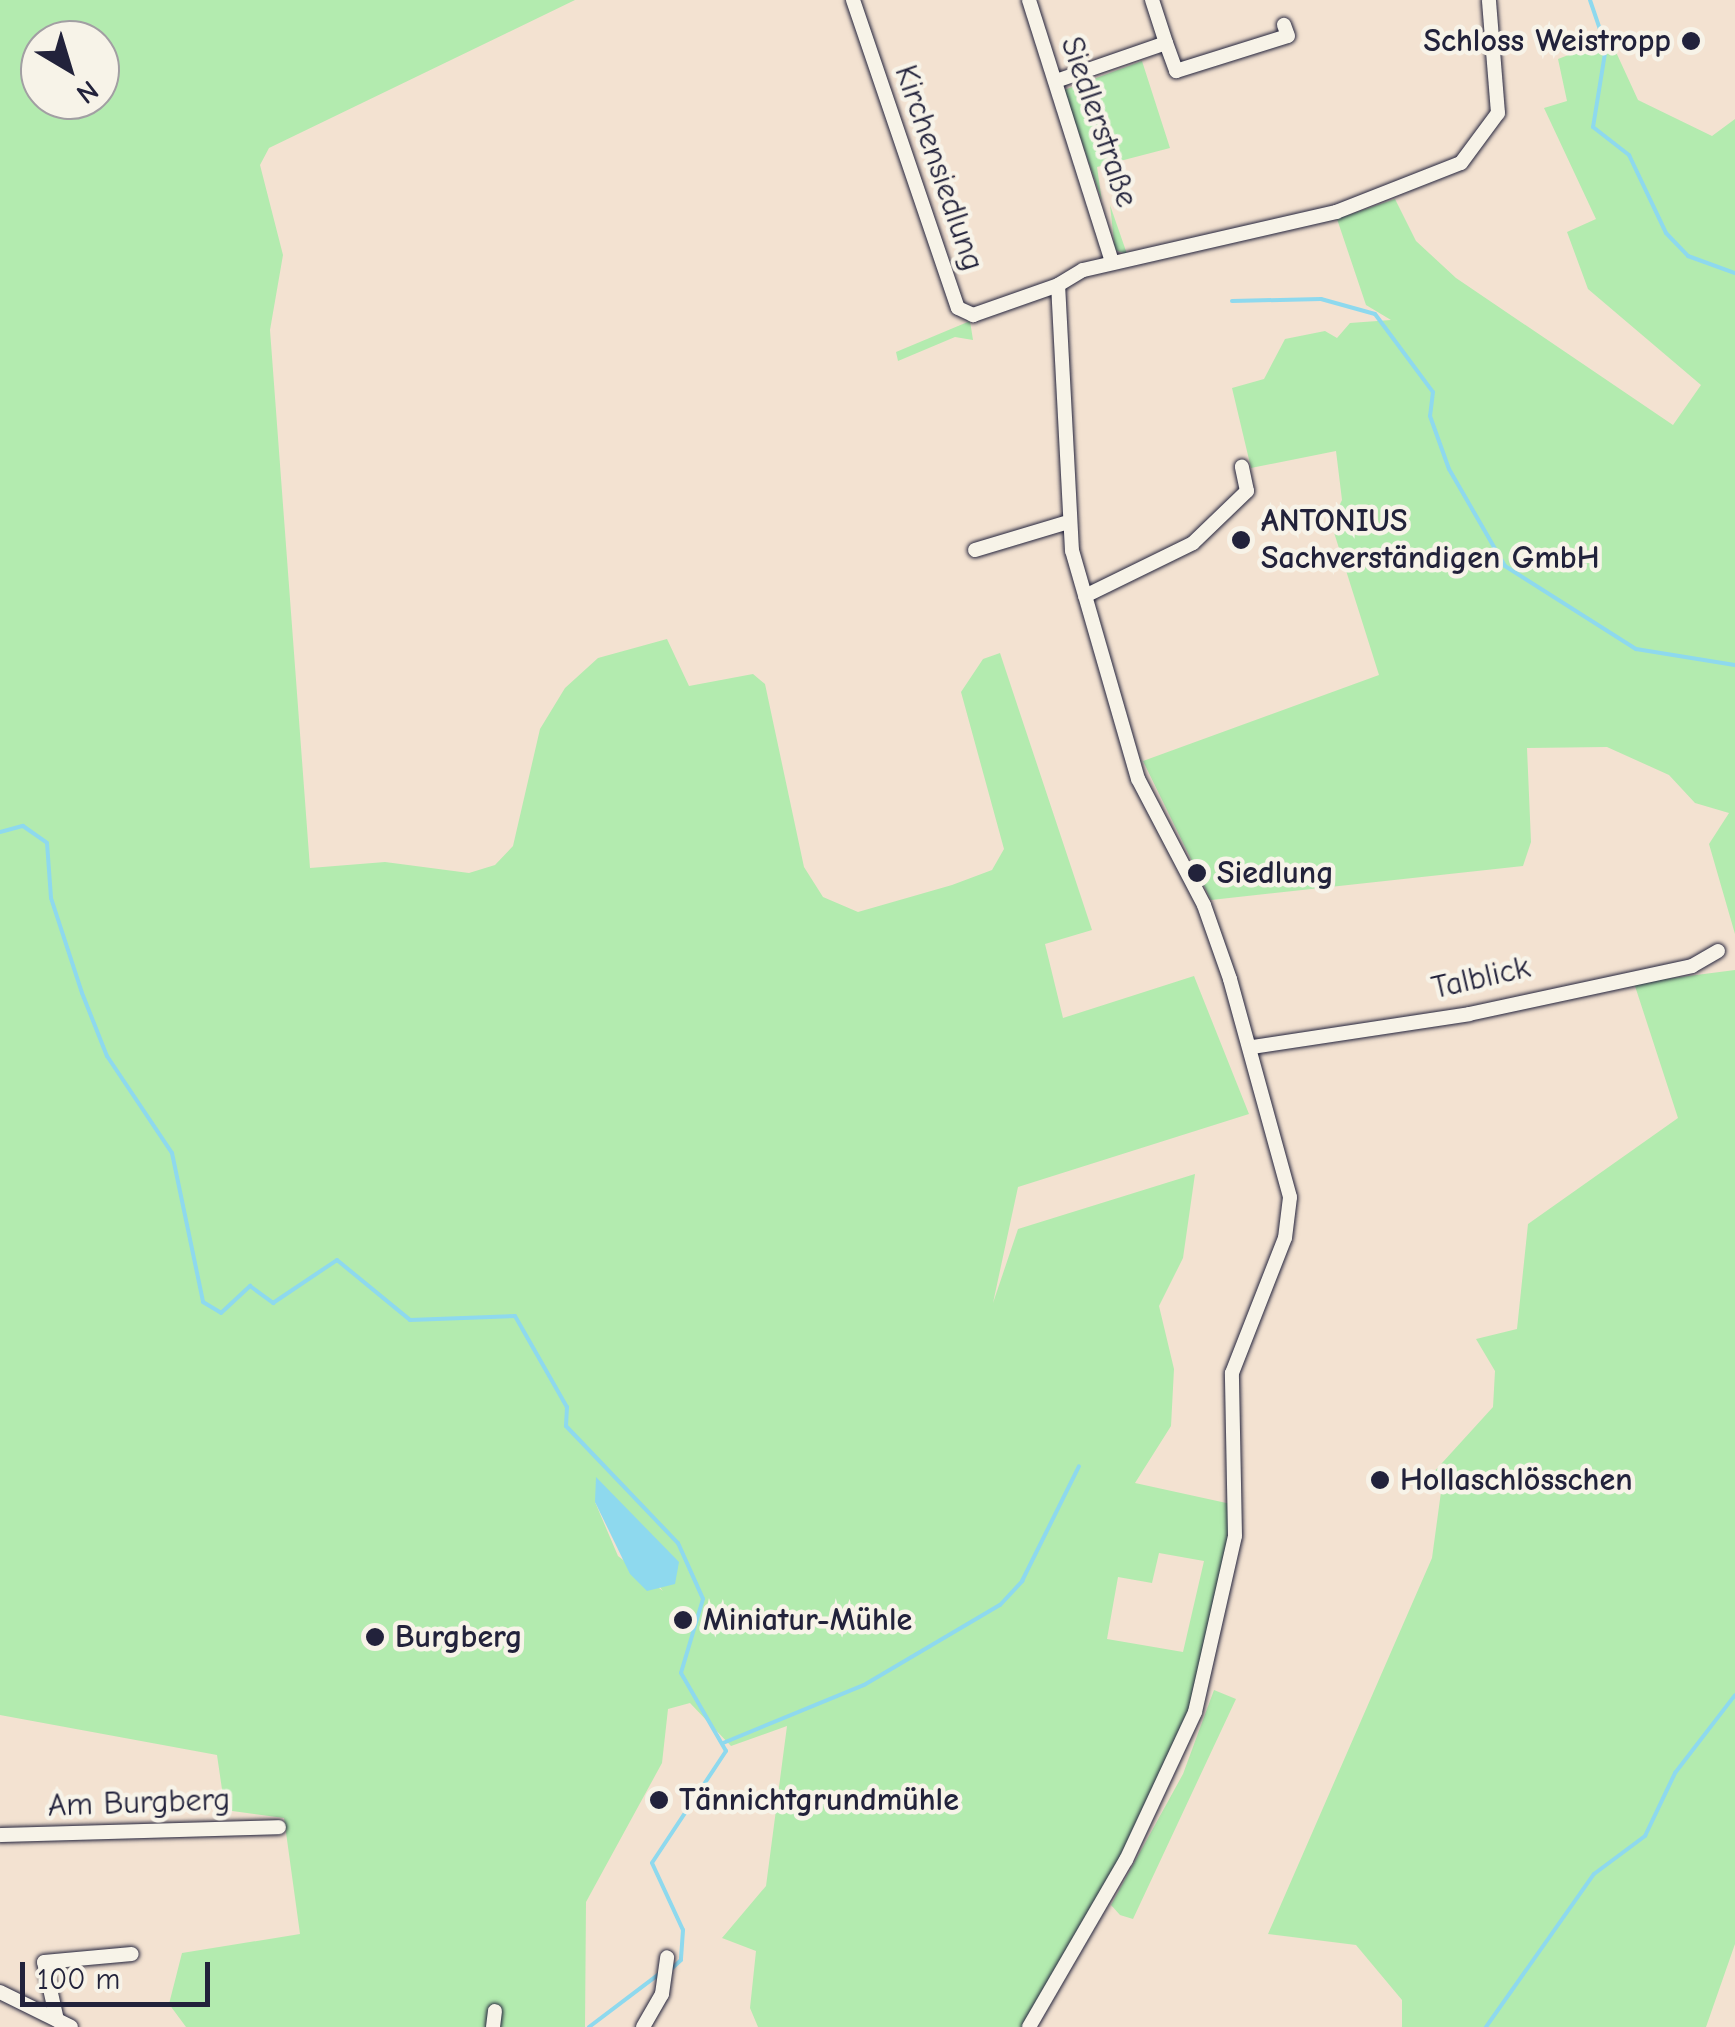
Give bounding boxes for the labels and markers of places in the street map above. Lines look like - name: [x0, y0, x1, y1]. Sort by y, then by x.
- place label: Schloss Weistropp: [1423, 22, 1671, 60]
- marker: Schloss Weistropp: [1680, 30, 1702, 52]
- place label: ANTONIUS Sachverständigen GmbH: [1261, 503, 1599, 578]
- marker: ANTONIUS Sachverständigen GmbH: [1230, 529, 1252, 551]
- place label: Siedlung: [1217, 854, 1334, 892]
- marker: Siedlung: [1186, 862, 1208, 884]
- place label: Hollaschlösschen: [1400, 1461, 1633, 1499]
- marker: Hollaschlösschen: [1369, 1469, 1391, 1491]
- place label: Miniatur-Mühle: [703, 1601, 912, 1639]
- marker: Miniatur-Mühle: [672, 1609, 694, 1631]
- place label: Burgberg: [395, 1618, 523, 1656]
- marker: Burgberg: [364, 1626, 386, 1648]
- place label: Tännichtgrundmühle: [679, 1781, 959, 1819]
- marker: Tännichtgrundmühle: [648, 1789, 670, 1811]

